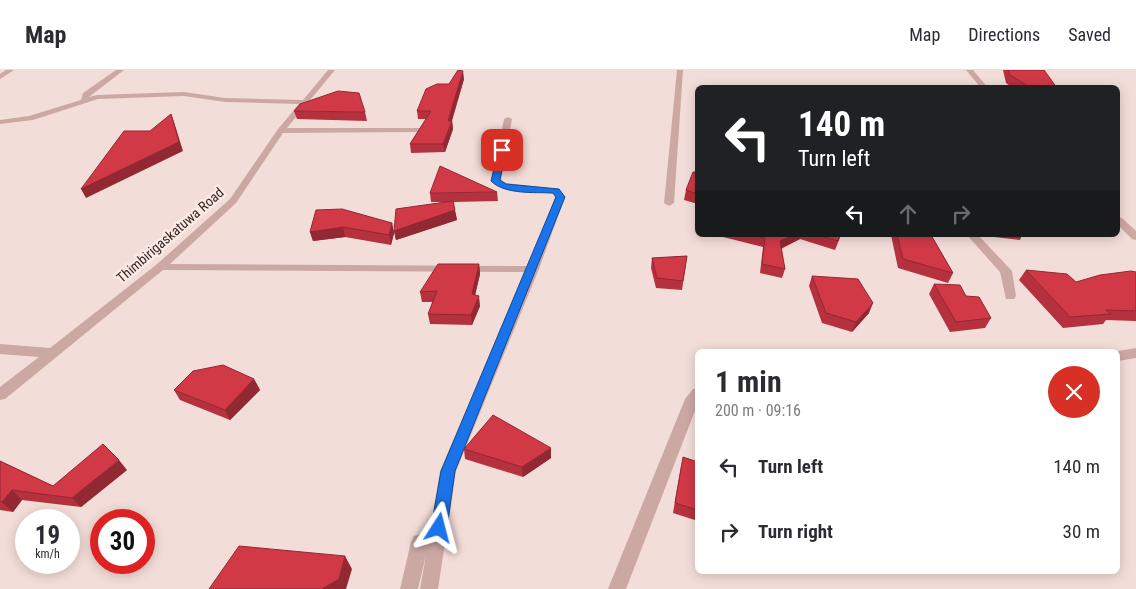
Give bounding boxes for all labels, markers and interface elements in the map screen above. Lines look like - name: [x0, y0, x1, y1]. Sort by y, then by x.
- text: Map: [25, 21, 66, 49]
- text: Map: [909, 24, 940, 45]
- text: Directions: [968, 24, 1040, 45]
- text: Saved: [1068, 24, 1111, 45]
- text: 140 m: [798, 104, 885, 145]
- icon: left: [715, 105, 780, 170]
- pin: [481, 129, 523, 171]
- icon: arrive: [488, 136, 516, 164]
- text: Turn left: [798, 146, 870, 171]
- street label: Thimbirigaskatuwa Road: [113, 184, 227, 286]
- icon: left: [841, 200, 869, 228]
- icon: ahead: [894, 200, 922, 228]
- icon: right: [947, 200, 975, 228]
- text: 1 min: [715, 364, 782, 399]
- button: close: [1048, 366, 1100, 418]
- text: 200 m · 09:16: [715, 401, 801, 420]
- icon: left: [715, 453, 743, 481]
- text: Turn left: [758, 455, 823, 478]
- text: 140 m: [1053, 455, 1100, 478]
- position arrow: [412, 501, 464, 553]
- speed limit sign: 30: [90, 509, 155, 574]
- icon: right: [715, 518, 743, 546]
- text: Turn right: [758, 520, 833, 543]
- text: 30 m: [1063, 520, 1100, 543]
- text: 19: [35, 521, 60, 550]
- text: km/h: [35, 547, 60, 561]

